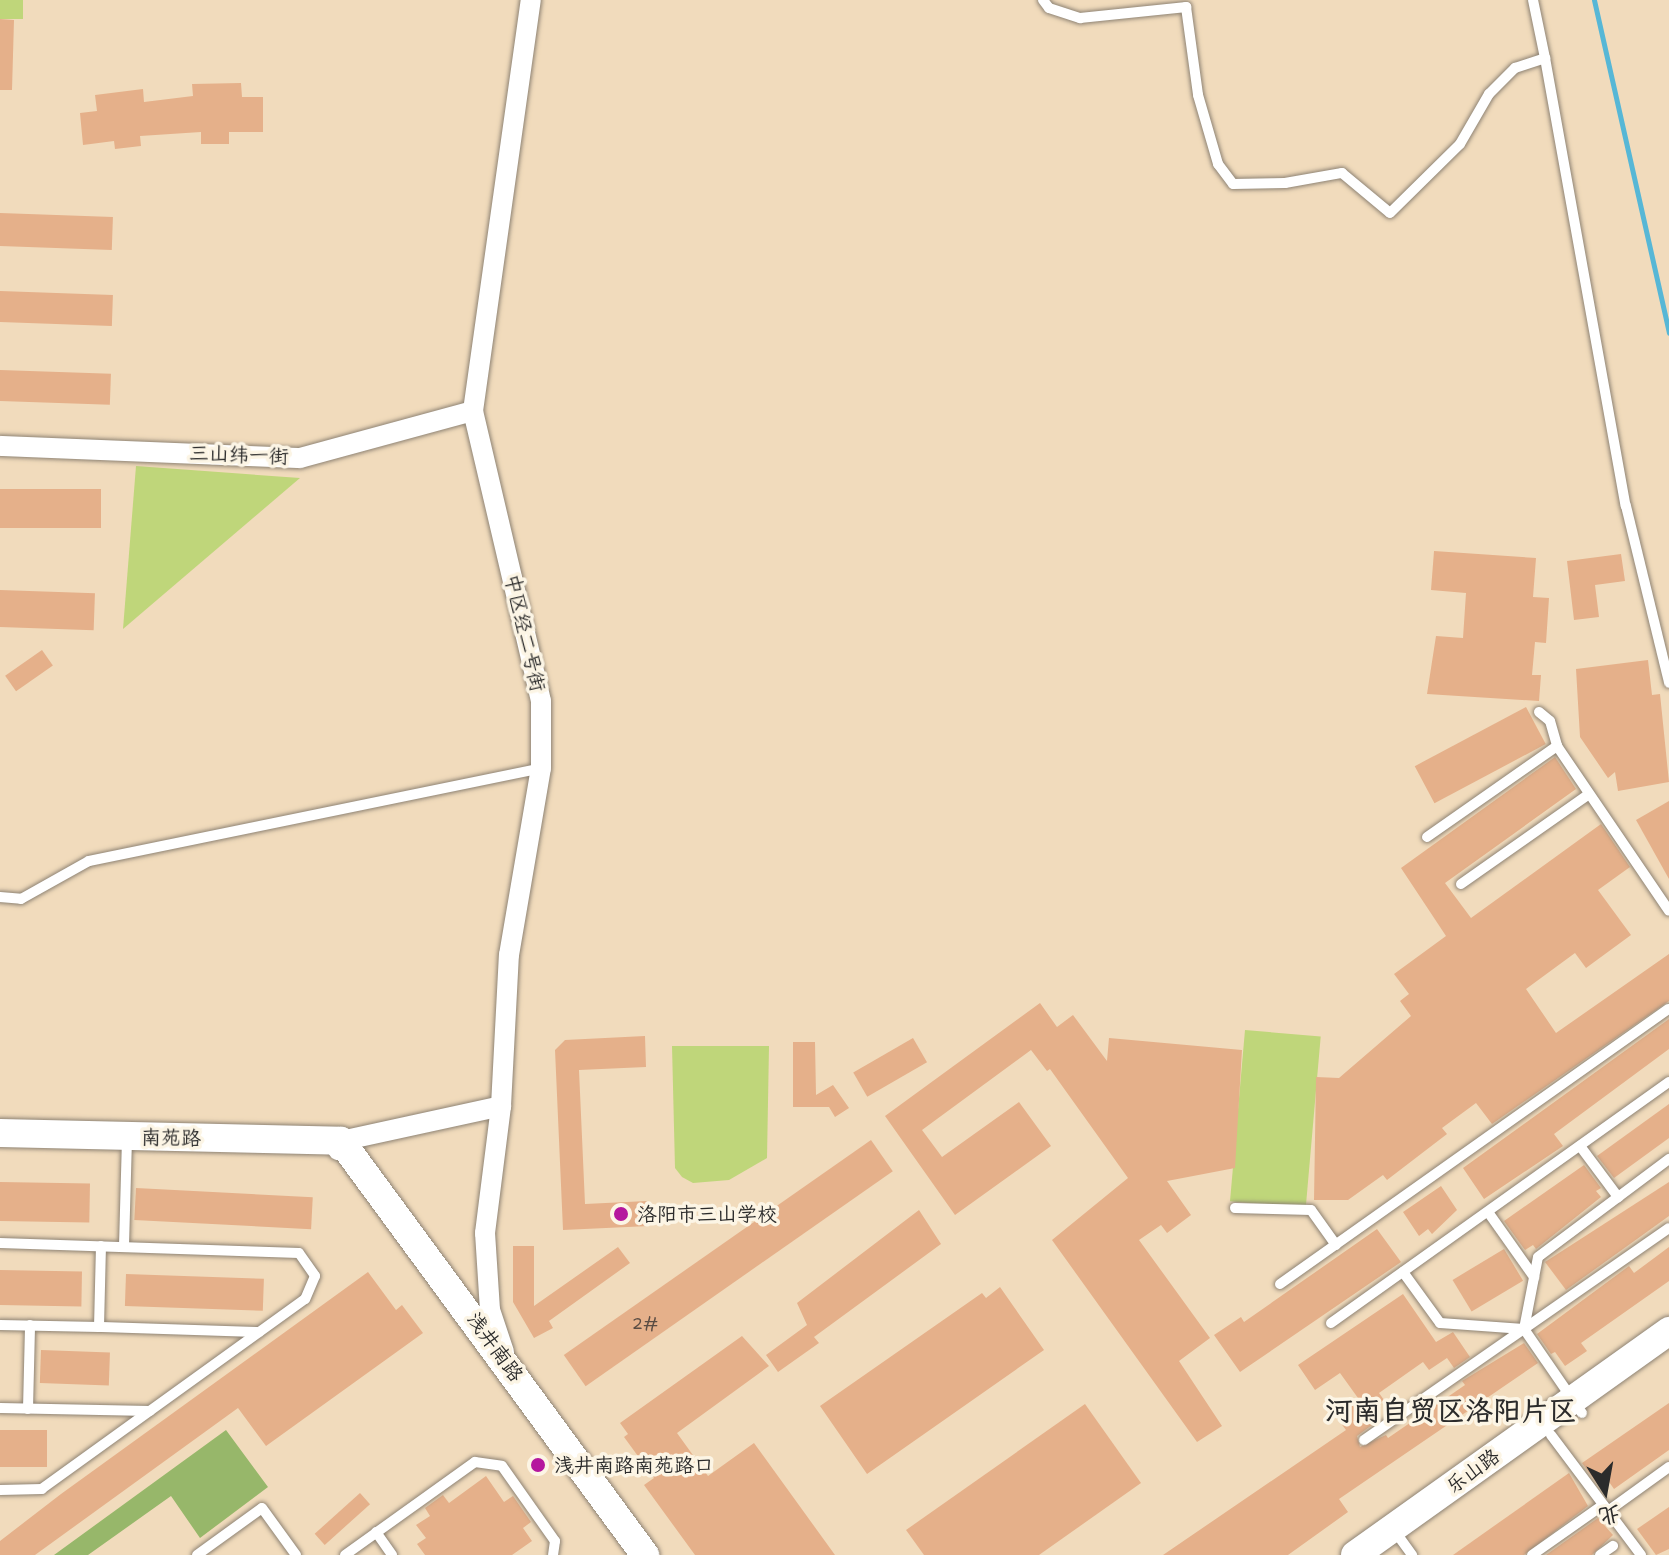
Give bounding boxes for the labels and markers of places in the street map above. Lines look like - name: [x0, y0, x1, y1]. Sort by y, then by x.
- place label: 洛阳市三山学校: [637, 1202, 777, 1226]
- marker: 洛阳市三山学校: [612, 1205, 630, 1223]
- place label: 浅井南路南苑路口: [554, 1453, 714, 1477]
- marker: 浅井南路南苑路口: [529, 1456, 547, 1474]

